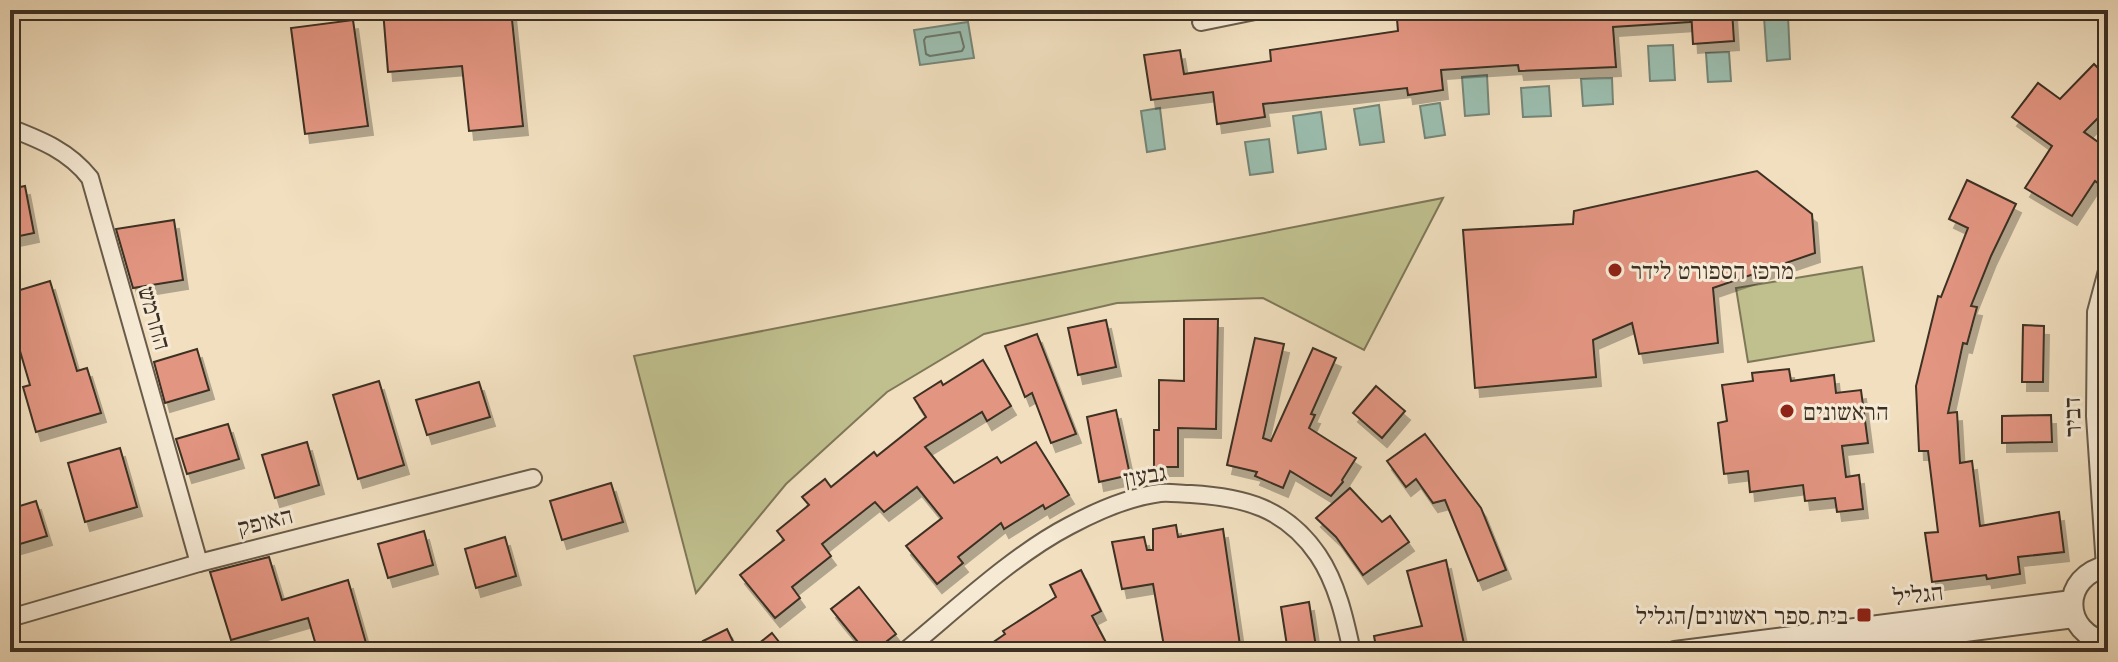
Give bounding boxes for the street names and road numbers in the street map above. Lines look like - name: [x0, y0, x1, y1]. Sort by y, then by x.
- street label: החרמש: [132, 283, 178, 353]
- street label: דביר: [2057, 397, 2087, 437]
- street label: גבעון: [1121, 457, 1169, 493]
- street label: האופק: [234, 500, 296, 542]
- street label: הגליל: [1891, 577, 1945, 611]

